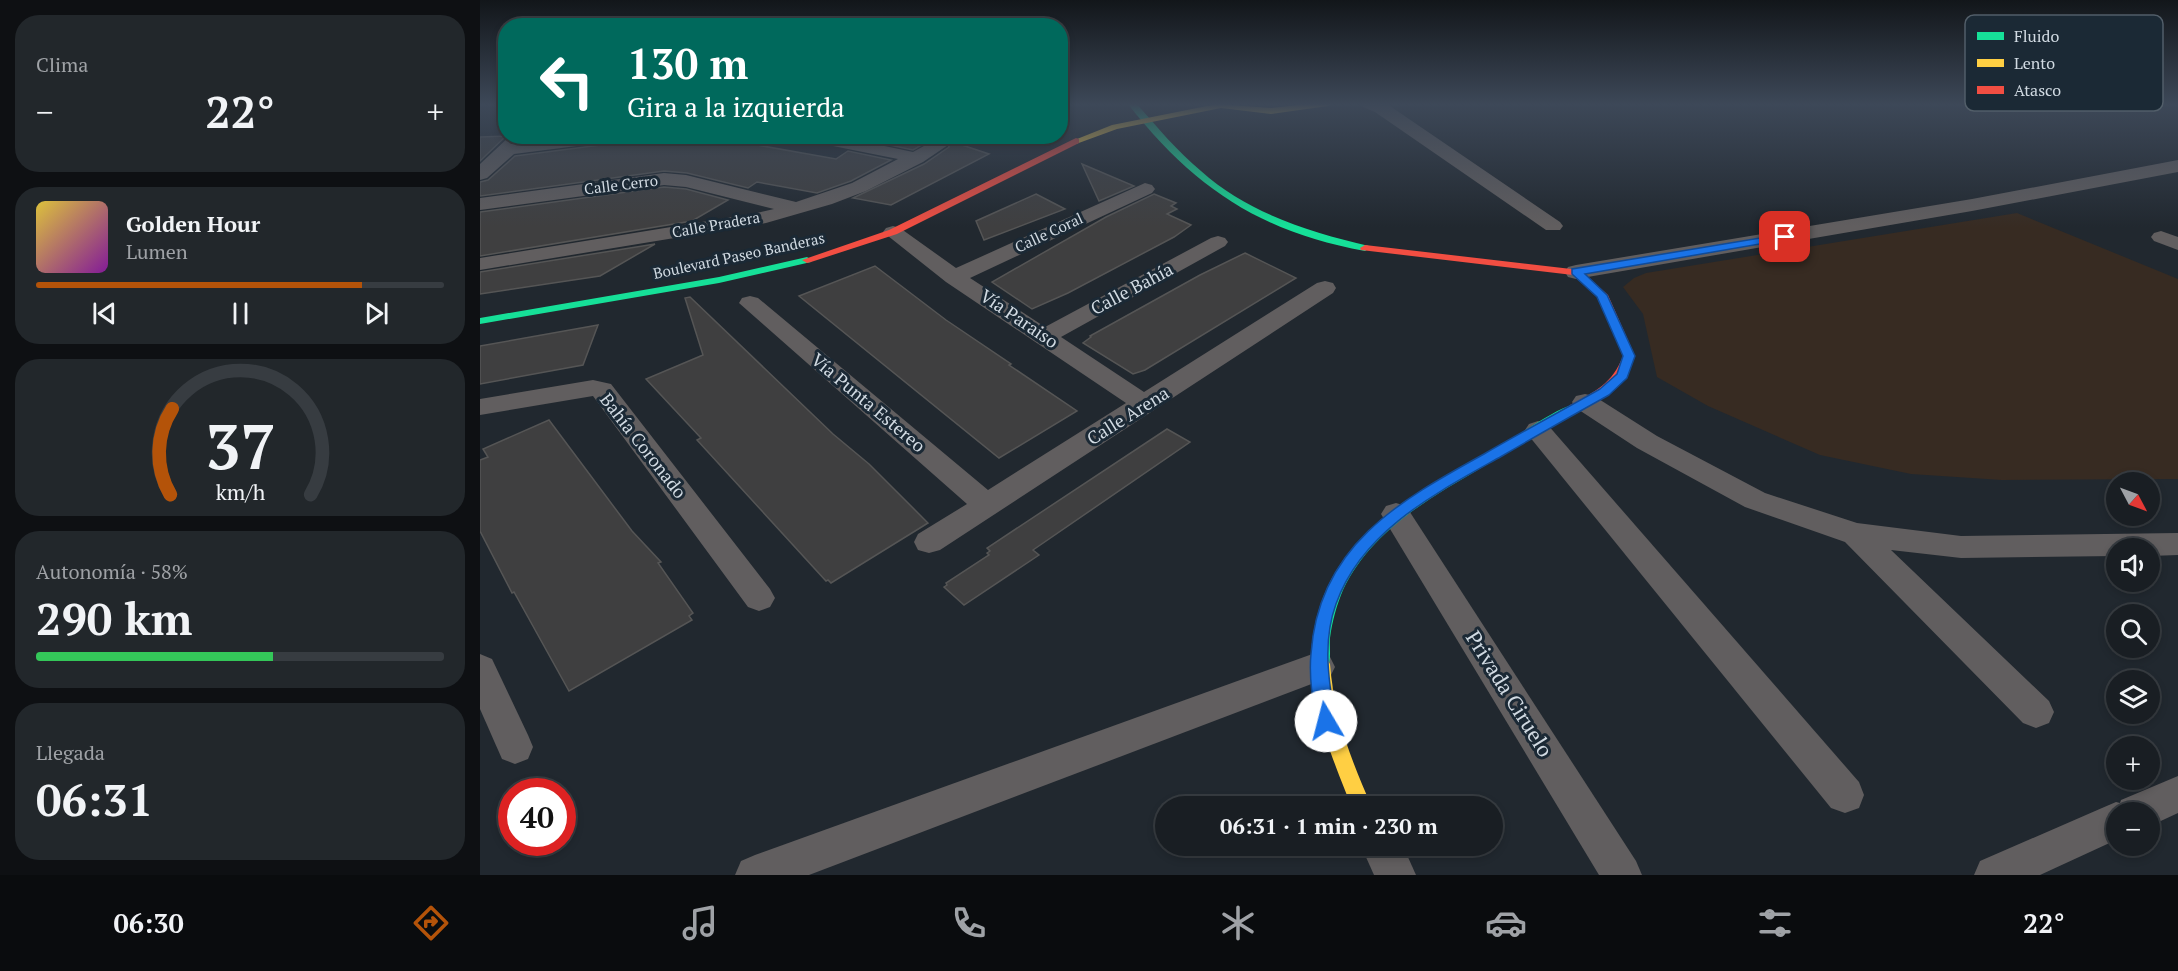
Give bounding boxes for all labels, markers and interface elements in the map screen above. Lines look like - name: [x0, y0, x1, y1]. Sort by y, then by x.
- legend: [1965, 15, 2163, 111]
- text: Fluido: [2014, 25, 2059, 47]
- text: 130 m: [627, 35, 748, 91]
- icon: left: [528, 42, 606, 120]
- text: Clima: [36, 51, 88, 78]
- text: Lento: [2014, 52, 2055, 74]
- text: Atasco: [2014, 79, 2061, 101]
- text: 22°: [205, 81, 275, 141]
- text: Gira a la izquierda: [627, 89, 845, 125]
- text: −: [36, 90, 54, 133]
- text: +: [426, 90, 444, 133]
- street label: Calle Cerro: [583, 170, 659, 198]
- street label: Calle Pradera: [670, 206, 762, 242]
- street label: Calle Coral: [1011, 208, 1086, 257]
- text: Golden Hour: [126, 209, 260, 238]
- pin: [1759, 211, 1810, 262]
- icon: arrive: [1768, 220, 1801, 253]
- street label: Boulevard Paseo Banderas: [651, 227, 826, 283]
- text: Lumen: [126, 238, 188, 265]
- street label: Calle Bahía: [1086, 256, 1177, 320]
- street label: Vía Paraiso: [976, 283, 1063, 353]
- icon: previous: [88, 297, 121, 330]
- icon: pause: [224, 297, 257, 330]
- icon: next: [360, 297, 393, 330]
- street label: Vía Punta Estereo: [806, 347, 931, 457]
- street label: Calle Arena: [1082, 380, 1173, 450]
- street label: Bahía Coronado: [595, 388, 692, 503]
- text: 37: [205, 404, 275, 487]
- north arrow: [2106, 472, 2160, 526]
- map controls: [2106, 472, 2160, 856]
- text: km/h: [215, 478, 265, 506]
- button: sound: [2106, 538, 2160, 592]
- text: Autonomía · 58%: [36, 558, 188, 585]
- text: 290 km: [36, 588, 192, 648]
- button: search: [2106, 604, 2160, 658]
- street label: Privada Ciruelo: [1460, 625, 1560, 762]
- button: layers: [2106, 670, 2160, 724]
- position arrow: [1294, 689, 1358, 753]
- button: +: [2106, 736, 2160, 790]
- text: Llegada: [36, 739, 105, 766]
- text: 06:31: [36, 769, 153, 829]
- speed limit sign: 40: [498, 778, 576, 856]
- button: −: [2106, 802, 2160, 856]
- text: 06:31 · 1 min · 230 m: [1220, 811, 1438, 840]
- icon: directions: [410, 902, 452, 944]
- icon: music: [679, 902, 721, 944]
- icon: phone: [948, 902, 990, 944]
- icon: climate: [1217, 902, 1259, 944]
- icon: car: [1485, 902, 1527, 944]
- icon: filters: [1754, 902, 1796, 944]
- text: 06:30: [113, 905, 184, 941]
- text: 22°: [2023, 905, 2065, 941]

